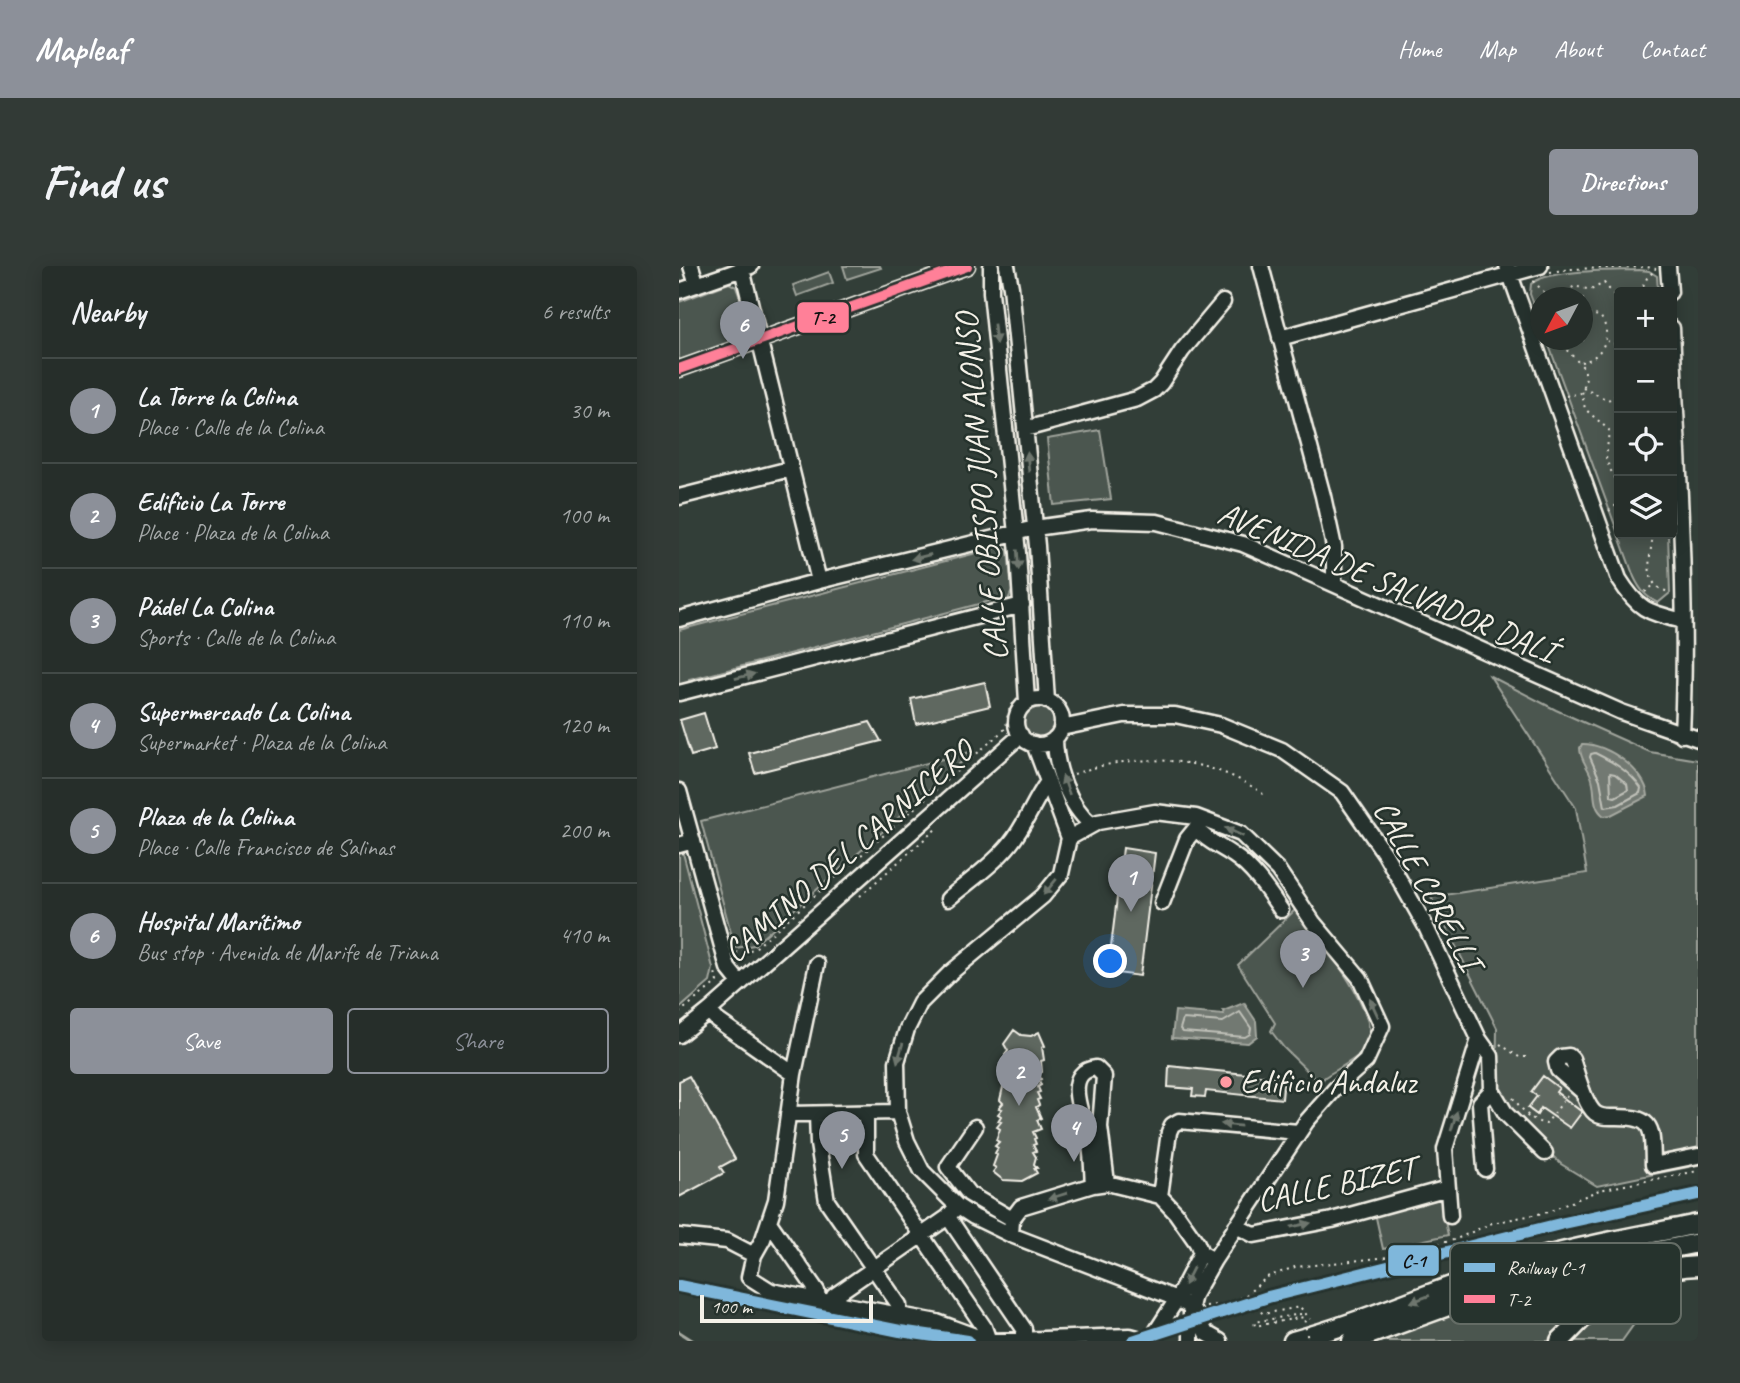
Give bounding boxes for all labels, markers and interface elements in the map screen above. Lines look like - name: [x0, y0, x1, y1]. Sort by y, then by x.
- text: Mapleaf: [35, 28, 127, 70]
- text: Home: [1398, 34, 1441, 64]
- text: Map: [1479, 34, 1516, 64]
- text: About: [1554, 34, 1602, 64]
- text: Contact: [1640, 34, 1705, 64]
- button: Directions: [1549, 149, 1698, 215]
- text: Find us: [42, 151, 164, 213]
- north arrow: [1530, 287, 1593, 350]
- map controls: [1614, 287, 1677, 539]
- button: +: [1614, 287, 1677, 350]
- text: Nearby: [70, 293, 146, 331]
- text: 6 results: [542, 297, 609, 326]
- pin: 6: [720, 301, 766, 359]
- line badge: T-2: [796, 301, 850, 334]
- text: T-2: [811, 306, 837, 330]
- street label: CALLE OBISPO JUAN ALONSO: [945, 308, 1017, 662]
- one-way arrow: [990, 323, 1001, 345]
- button: −: [1614, 350, 1677, 413]
- text: La Torre la Colina: [137, 380, 296, 413]
- text: 1: [88, 396, 98, 425]
- text: 30 m: [570, 396, 609, 425]
- text: Place · Calle de la Colina: [137, 413, 324, 442]
- button: locate: [1614, 413, 1677, 476]
- one-way arrow: [1022, 451, 1033, 473]
- button: layers: [1614, 476, 1677, 539]
- text: Edificio La Torre: [137, 485, 284, 518]
- street label: AVENIDA DE SALVADOR DALÍ: [1212, 492, 1568, 675]
- text: 2: [88, 501, 98, 530]
- text: 100 m: [560, 501, 609, 530]
- text: Place · Plaza de la Colina: [137, 518, 329, 547]
- one-way arrow: [1013, 550, 1024, 572]
- one-way arrow: [910, 551, 932, 562]
- text: Pádel La Colina: [137, 590, 273, 623]
- text: 3: [88, 606, 98, 635]
- text: 110 m: [560, 606, 609, 635]
- text: Sports · Calle de la Colina: [137, 623, 335, 652]
- one-way arrow: [734, 670, 756, 681]
- text: Supermercado La Colina: [137, 695, 350, 728]
- text: 4: [88, 711, 98, 740]
- text: 120 m: [560, 711, 609, 740]
- text: Supermarket · Plaza de la Colina: [137, 728, 386, 757]
- street label: CAMINO DEL CARNICERO: [714, 728, 985, 971]
- one-way arrow: [1060, 775, 1071, 796]
- street label: CALLE CORELLI: [1364, 793, 1495, 983]
- text: Plaza de la Colina: [137, 800, 294, 833]
- text: 5: [88, 816, 98, 845]
- text: 200 m: [560, 816, 609, 845]
- one-way arrow: [1224, 827, 1244, 838]
- text: Place · Calle Francisco de Salinas: [137, 833, 394, 862]
- pin: 1: [1108, 854, 1154, 912]
- one-way arrow: [1042, 878, 1057, 896]
- text: Hospital Marítimo: [137, 905, 300, 938]
- text: 6: [88, 921, 98, 950]
- text: 410 m: [560, 921, 609, 950]
- pin: 3: [1280, 930, 1326, 988]
- text: Bus stop · Avenida de Marife de Triana: [137, 938, 438, 967]
- your location: [1093, 944, 1127, 978]
- one-way arrow: [1368, 998, 1379, 1018]
- button: Save: [70, 1008, 333, 1074]
- button: Share: [347, 1008, 609, 1074]
- one-way arrow: [894, 1042, 905, 1064]
- pin: 2: [996, 1048, 1042, 1106]
- place label: Edificio Andaluz: [1240, 1061, 1419, 1103]
- marker: Edificio Andaluz: [1218, 1074, 1234, 1090]
- pin: 4: [1051, 1104, 1097, 1162]
- pin: 5: [819, 1111, 865, 1169]
- one-way arrow: [1449, 1111, 1459, 1132]
- one-way arrow: [1219, 1119, 1241, 1130]
- street label: CALLE BIZET: [1253, 1145, 1427, 1221]
- one-way arrow: [1047, 1191, 1068, 1201]
- one-way arrow: [1290, 1220, 1312, 1231]
- legend: [1450, 1243, 1681, 1324]
- line badge: C-1: [1387, 1244, 1440, 1277]
- text: C-1: [1402, 1249, 1428, 1273]
- text: Railway C-1: [1507, 1256, 1586, 1280]
- one-way arrow: [1183, 1266, 1194, 1286]
- text: T-2: [1507, 1288, 1532, 1312]
- scale bar: [700, 1292, 873, 1324]
- one-way arrow: [1409, 1294, 1430, 1305]
- text: 100 m: [711, 1295, 752, 1319]

